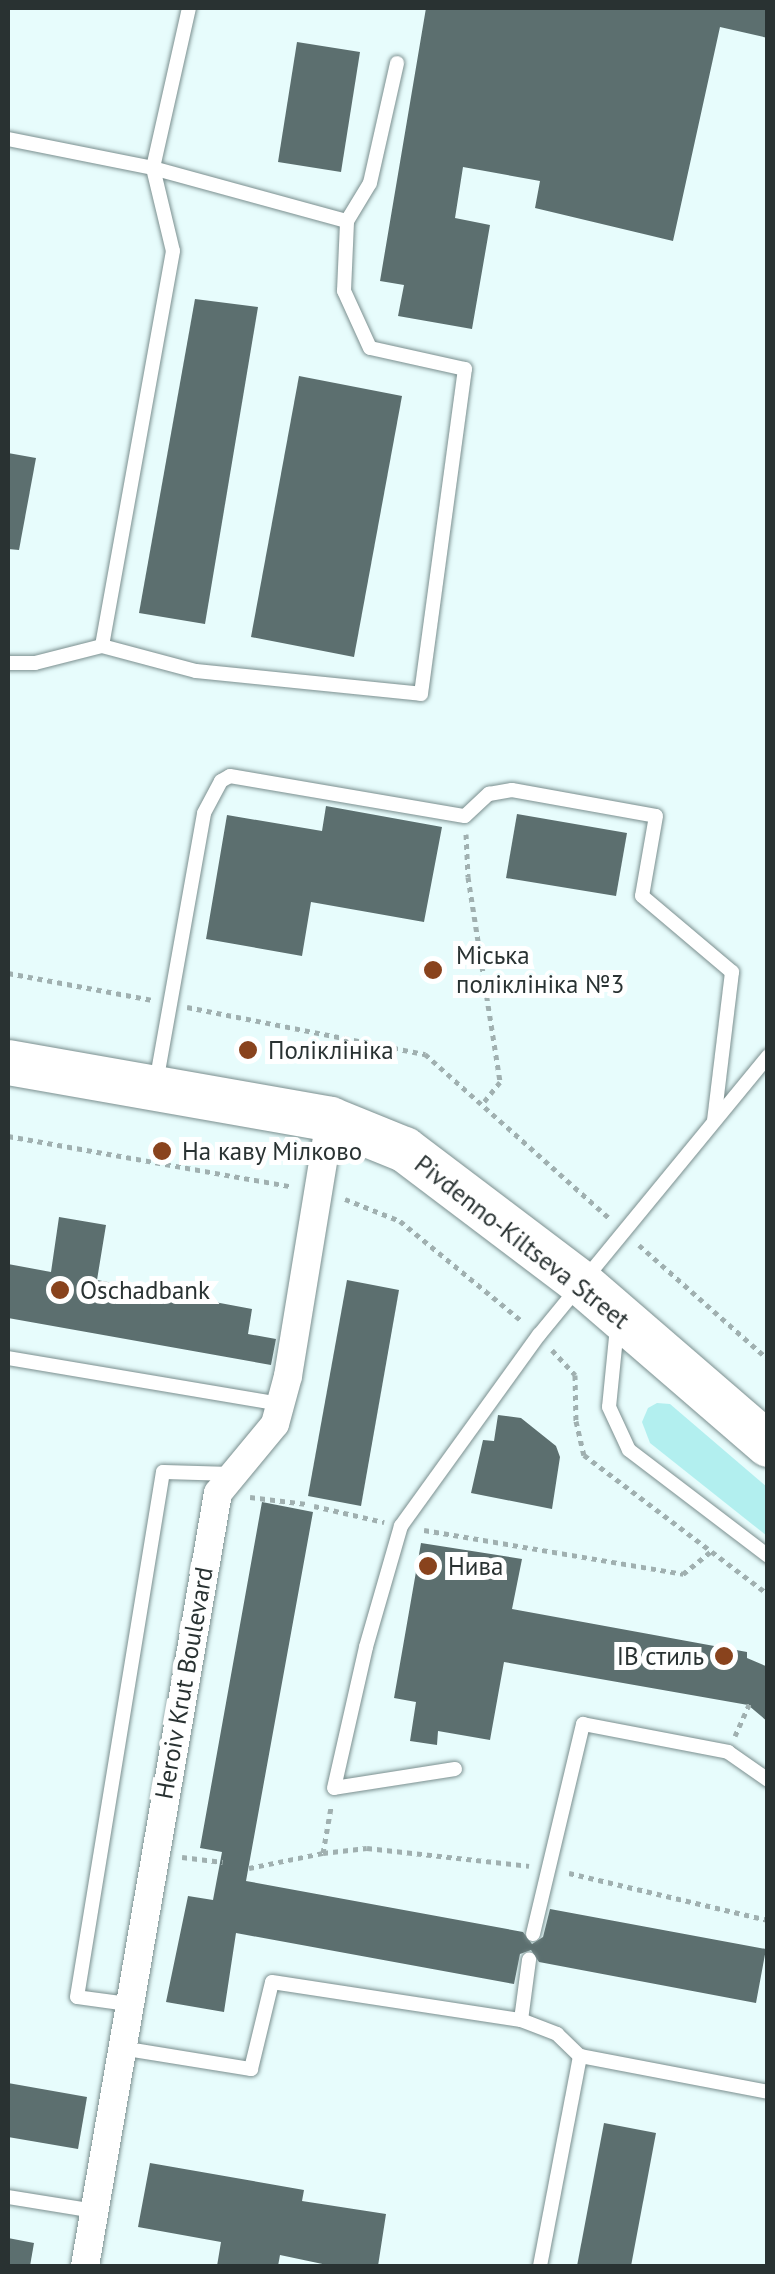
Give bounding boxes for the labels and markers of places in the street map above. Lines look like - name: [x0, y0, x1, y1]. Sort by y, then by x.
- place label: Міська поліклініка №3: [456, 941, 624, 1000]
- marker: Міська поліклініка №3: [420, 957, 446, 983]
- place label: Поліклініка: [268, 1035, 394, 1065]
- marker: Поліклініка: [237, 1039, 259, 1061]
- place label: На каву Мілково: [182, 1136, 363, 1166]
- marker: На каву Мілково: [151, 1140, 173, 1162]
- place label: Oschadbank: [80, 1275, 210, 1305]
- marker: Oschadbank: [49, 1279, 71, 1301]
- place label: Нива: [448, 1551, 503, 1581]
- marker: Нива: [417, 1555, 439, 1577]
- place label: ІВ стиль: [617, 1641, 704, 1671]
- marker: ІВ стиль: [713, 1645, 735, 1667]

